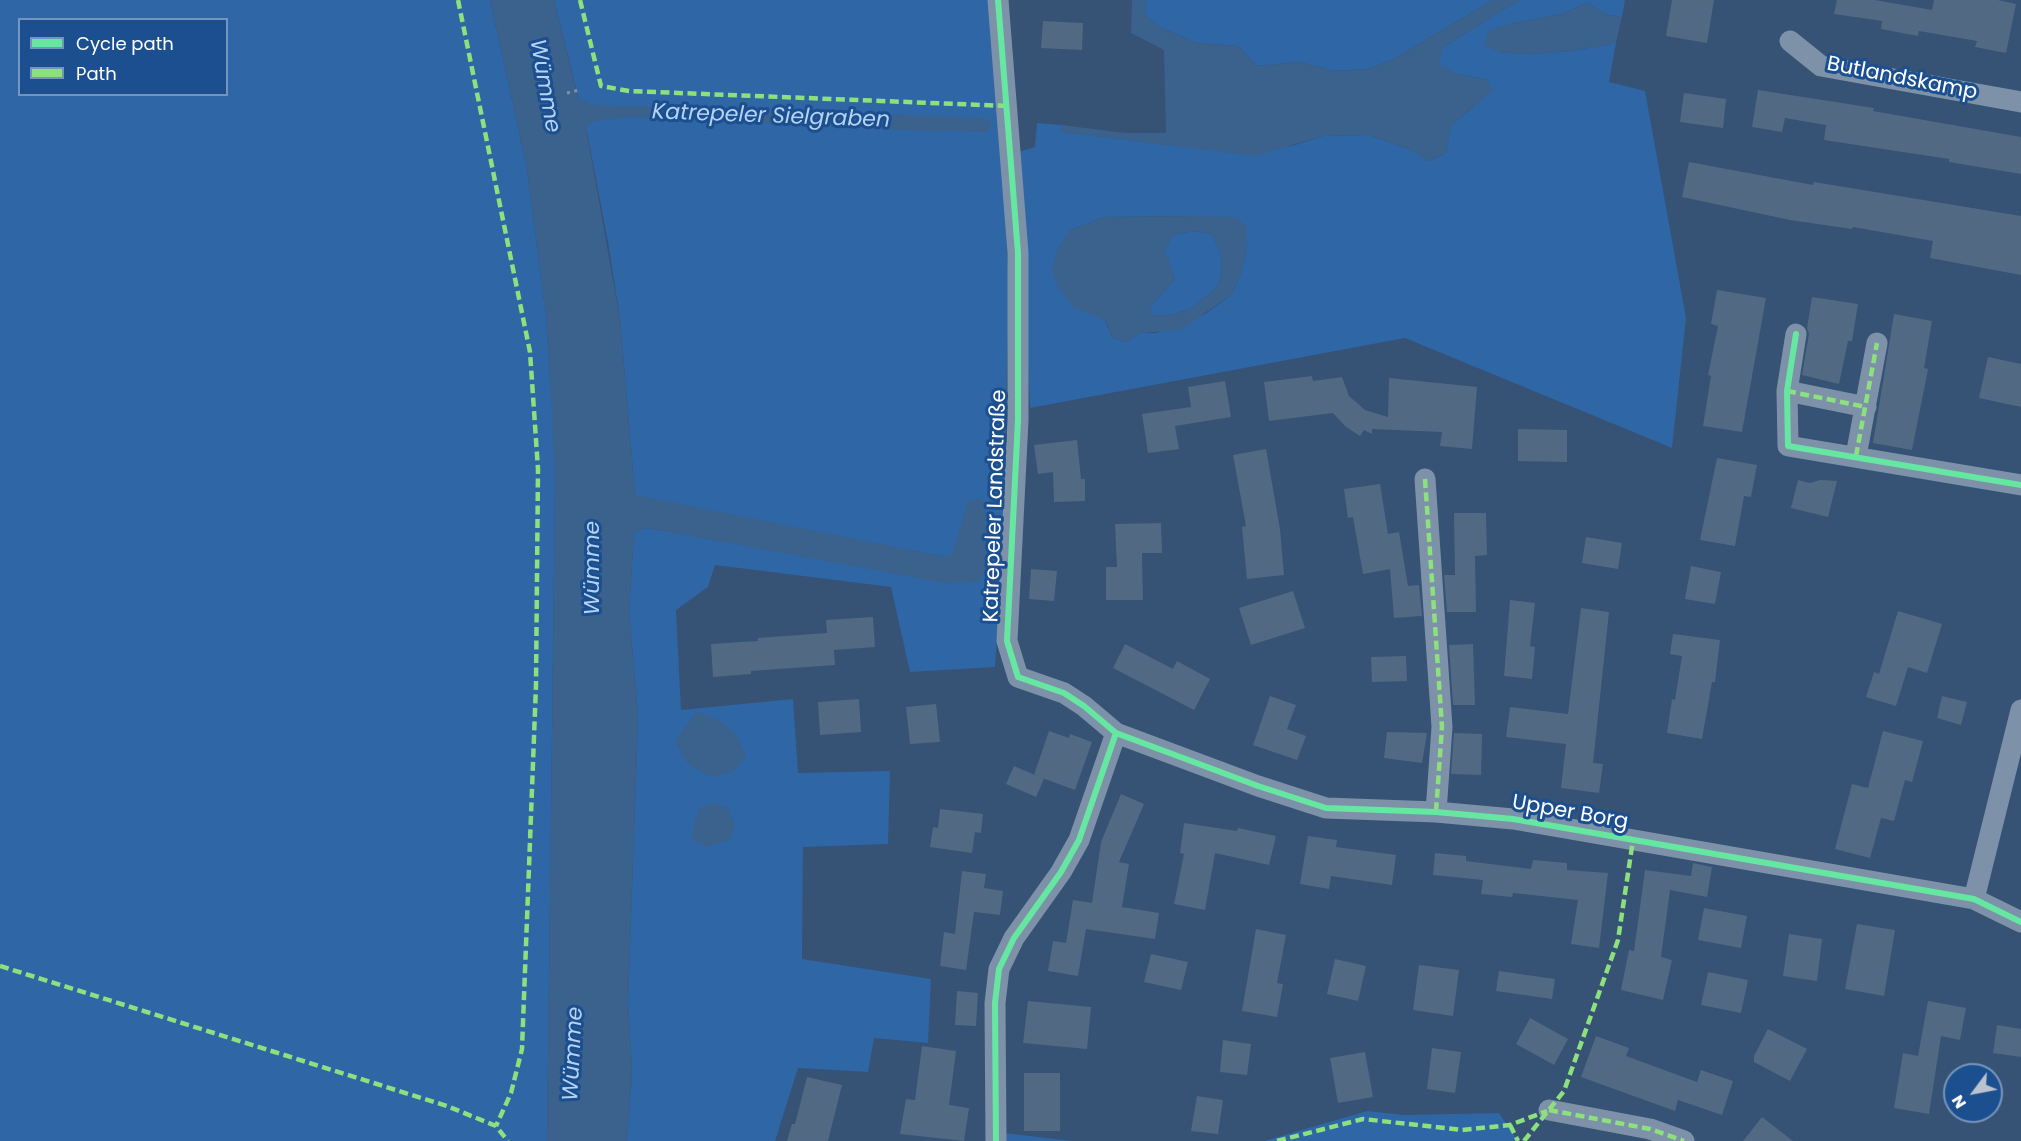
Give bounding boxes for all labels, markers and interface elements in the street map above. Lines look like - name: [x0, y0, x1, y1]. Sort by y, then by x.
- legend: [18, 18, 228, 96]
- text: Cycle path: [76, 31, 174, 56]
- water label: Wümme: [523, 37, 565, 135]
- street label: Butlandskamp: [1825, 52, 1979, 106]
- text: Path: [76, 61, 117, 86]
- water label: Katrepeler Sielgraben: [652, 100, 890, 134]
- street label: Katrepeler Landstraße: [979, 389, 1013, 623]
- water label: Wümme: [580, 521, 606, 615]
- street label: Upper Borg: [1510, 790, 1630, 836]
- water label: Wümme: [558, 1006, 590, 1102]
- north arrow: [1943, 1063, 2003, 1123]
- text: N: [1946, 1091, 1972, 1113]

